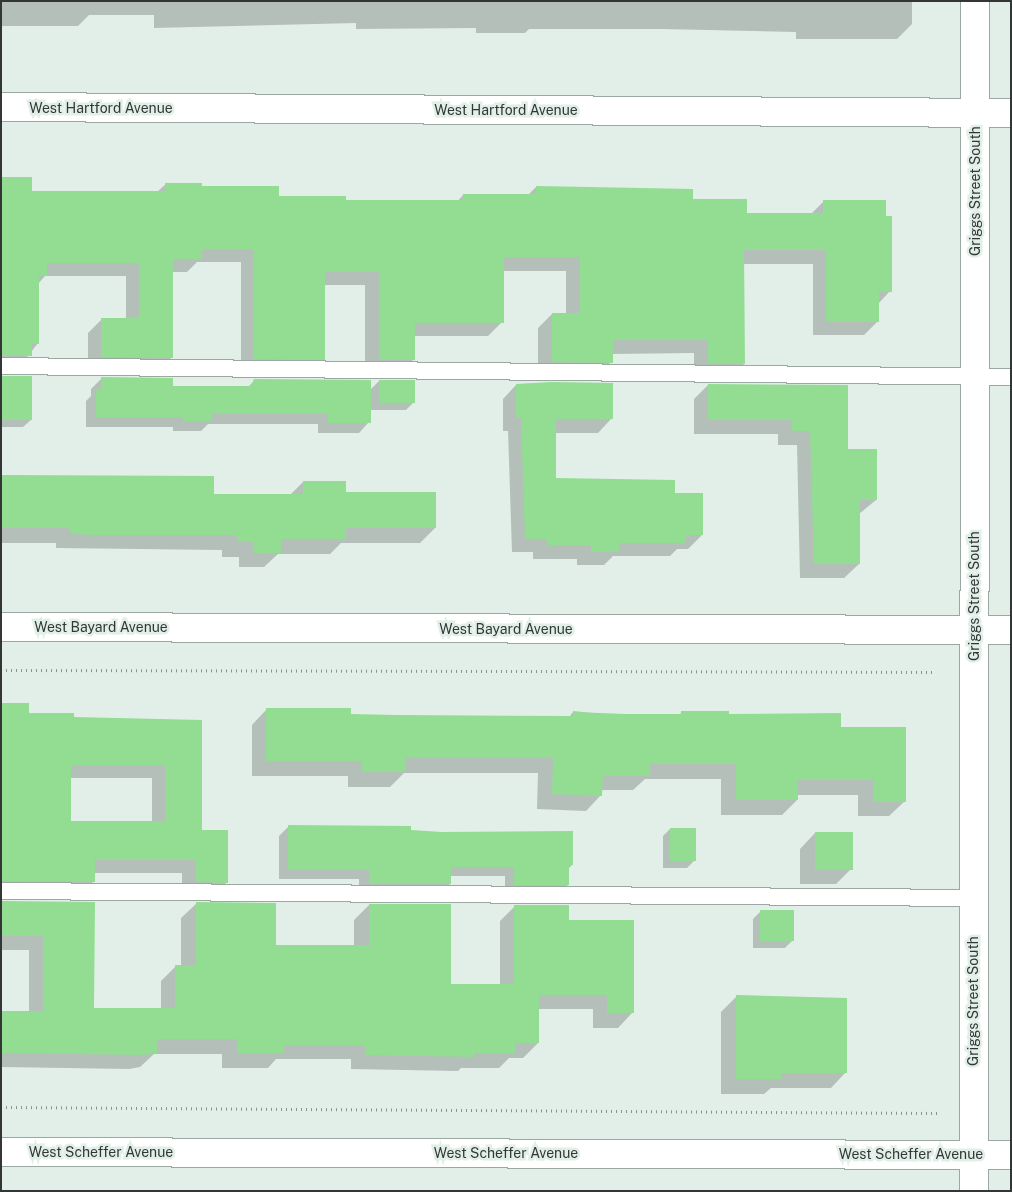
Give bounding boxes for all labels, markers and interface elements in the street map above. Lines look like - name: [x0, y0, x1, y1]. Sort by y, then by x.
- street label: West Hartford Avenue: [29, 100, 173, 116]
- street label: West Hartford Avenue: [434, 102, 578, 118]
- street label: Griggs Street South: [967, 126, 983, 256]
- street label: Griggs Street South: [966, 531, 982, 661]
- street label: West Bayard Avenue: [34, 619, 168, 635]
- street label: West Bayard Avenue: [439, 621, 573, 637]
- street label: Griggs Street South: [965, 936, 981, 1066]
- street label: West Scheffer Avenue: [29, 1144, 173, 1160]
- street label: West Scheffer Avenue: [434, 1145, 578, 1161]
- street label: West Scheffer Avenue: [839, 1146, 983, 1162]

